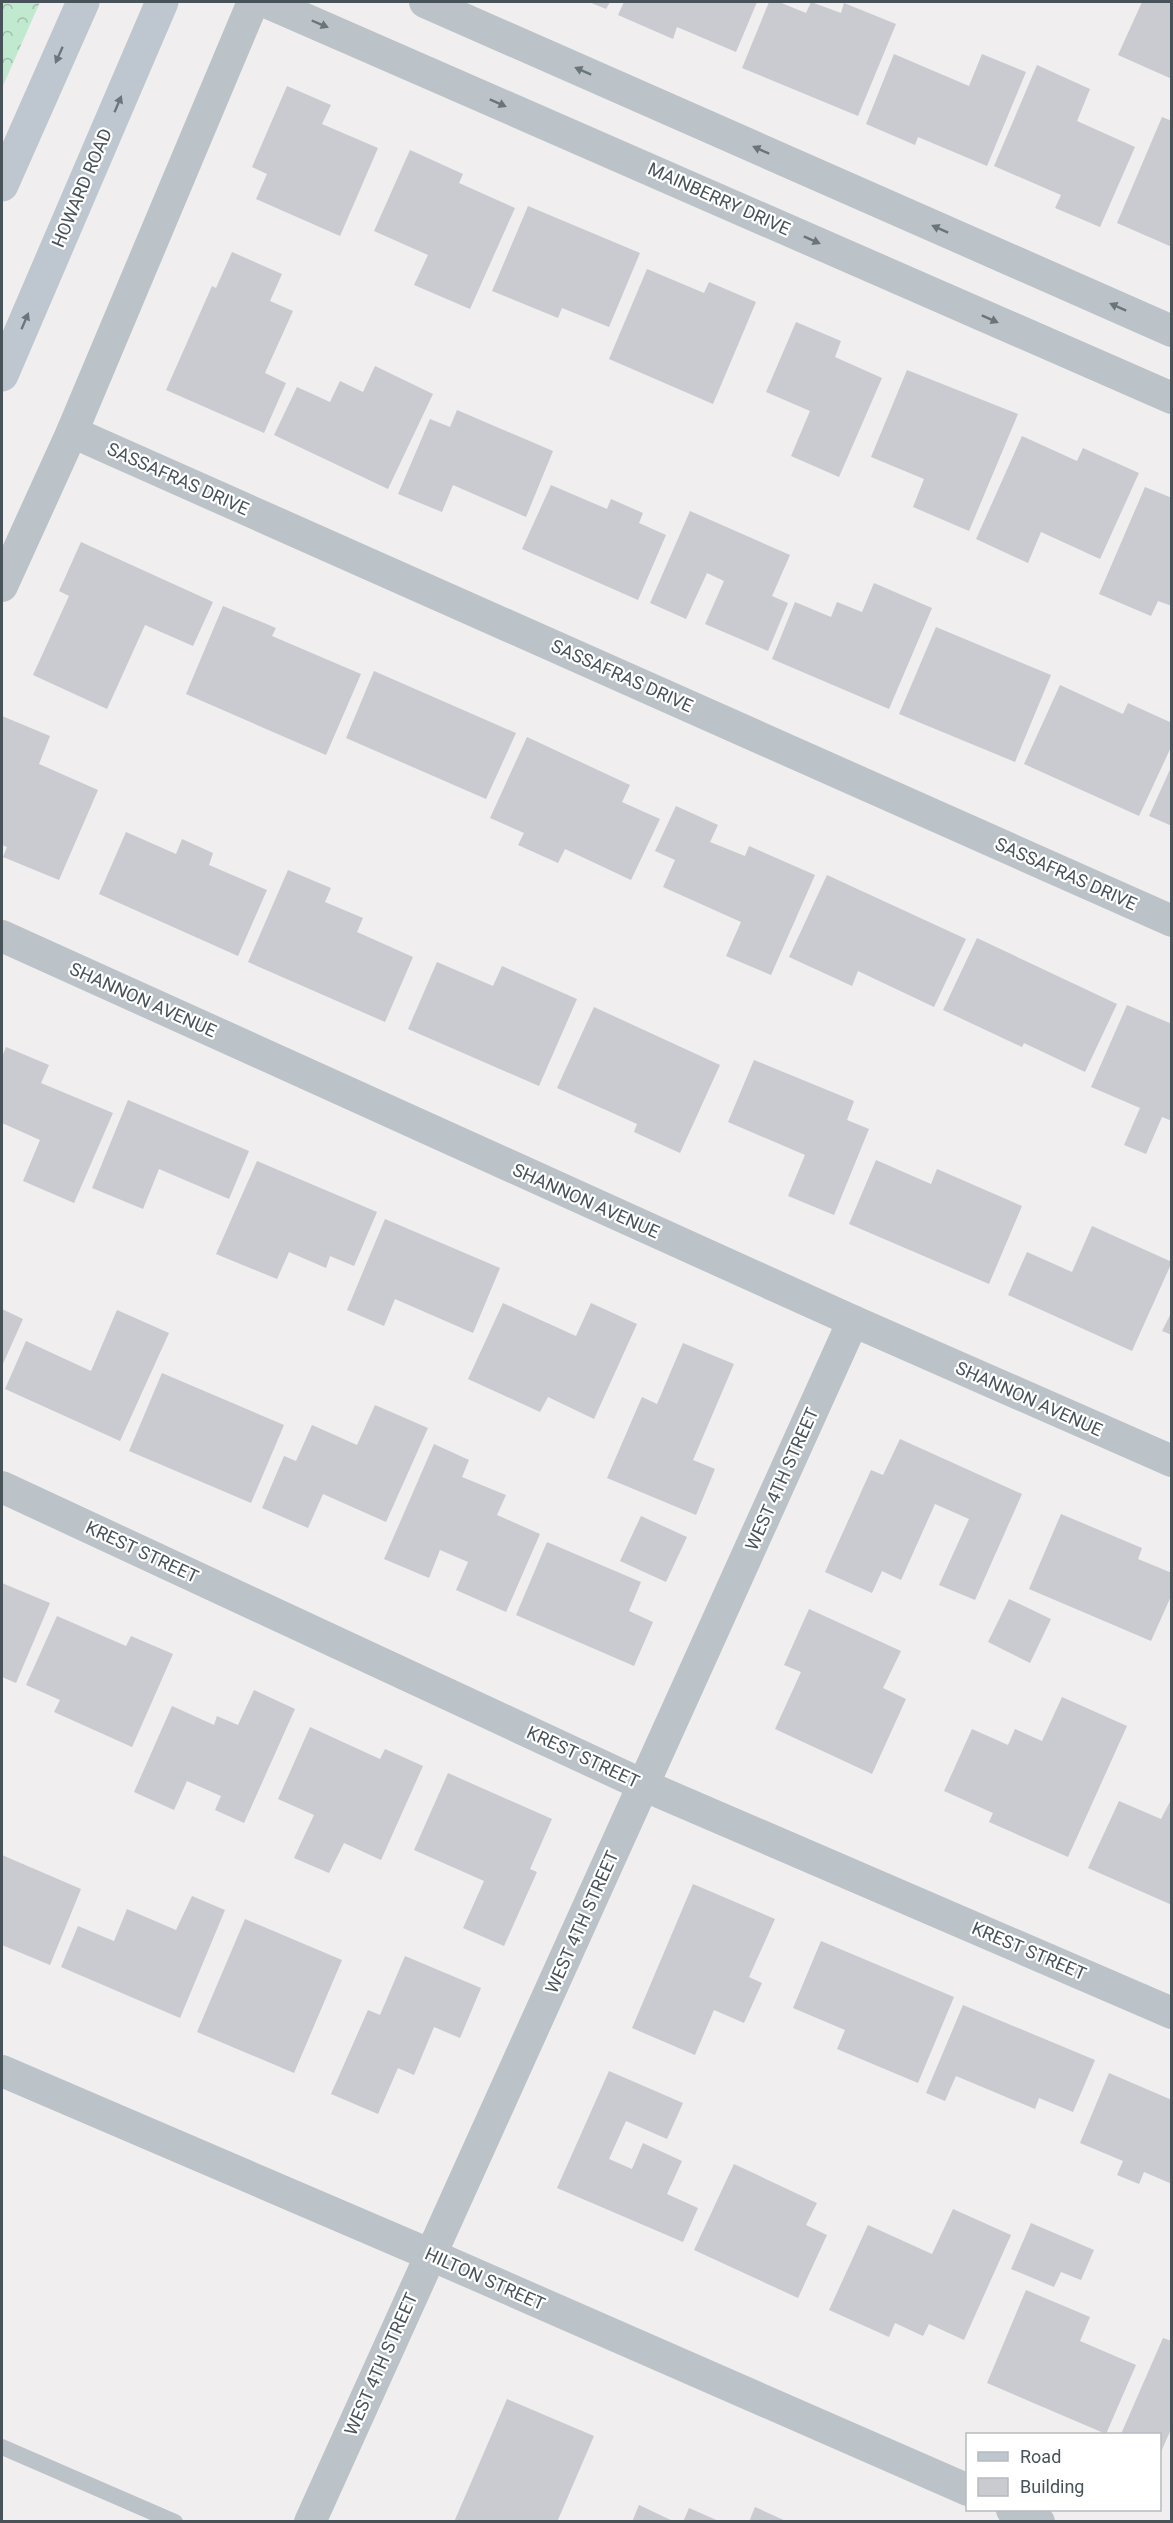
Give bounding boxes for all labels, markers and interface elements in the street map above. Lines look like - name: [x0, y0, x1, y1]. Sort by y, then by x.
- one-way arrow: [311, 20, 328, 29]
- one-way arrow: [54, 46, 63, 64]
- one-way arrow: [574, 67, 591, 76]
- one-way arrow: [114, 95, 123, 112]
- one-way arrow: [490, 98, 507, 107]
- street label: HOWARD ROAD: [47, 125, 116, 250]
- one-way arrow: [752, 145, 770, 155]
- street label: MAINBERRY DRIVE: [645, 158, 794, 239]
- one-way arrow: [931, 224, 948, 233]
- one-way arrow: [803, 235, 821, 245]
- one-way arrow: [1109, 302, 1127, 312]
- one-way arrow: [20, 313, 29, 330]
- one-way arrow: [981, 314, 999, 324]
- street label: SASSAFRAS DRIVE: [104, 438, 252, 519]
- street label: SASSAFRAS DRIVE: [548, 635, 696, 716]
- street label: SASSAFRAS DRIVE: [992, 833, 1140, 914]
- street label: SHANNON AVENUE: [67, 958, 220, 1041]
- street label: SHANNON AVENUE: [510, 1159, 663, 1242]
- street label: SHANNON AVENUE: [953, 1357, 1106, 1440]
- street label: WEST 4TH STREET: [741, 1404, 823, 1553]
- street label: KREST STREET: [82, 1516, 202, 1587]
- street label: KREST STREET: [523, 1721, 643, 1792]
- street label: WEST 4TH STREET: [541, 1847, 623, 1996]
- street label: KREST STREET: [969, 1917, 1090, 1984]
- street label: HILTON STREET: [422, 2243, 549, 2314]
- street label: WEST 4TH STREET: [340, 2289, 422, 2438]
- legend: [966, 2433, 1161, 2511]
- text: Road: [1020, 2446, 1061, 2467]
- text: Building: [1020, 2476, 1084, 2497]

